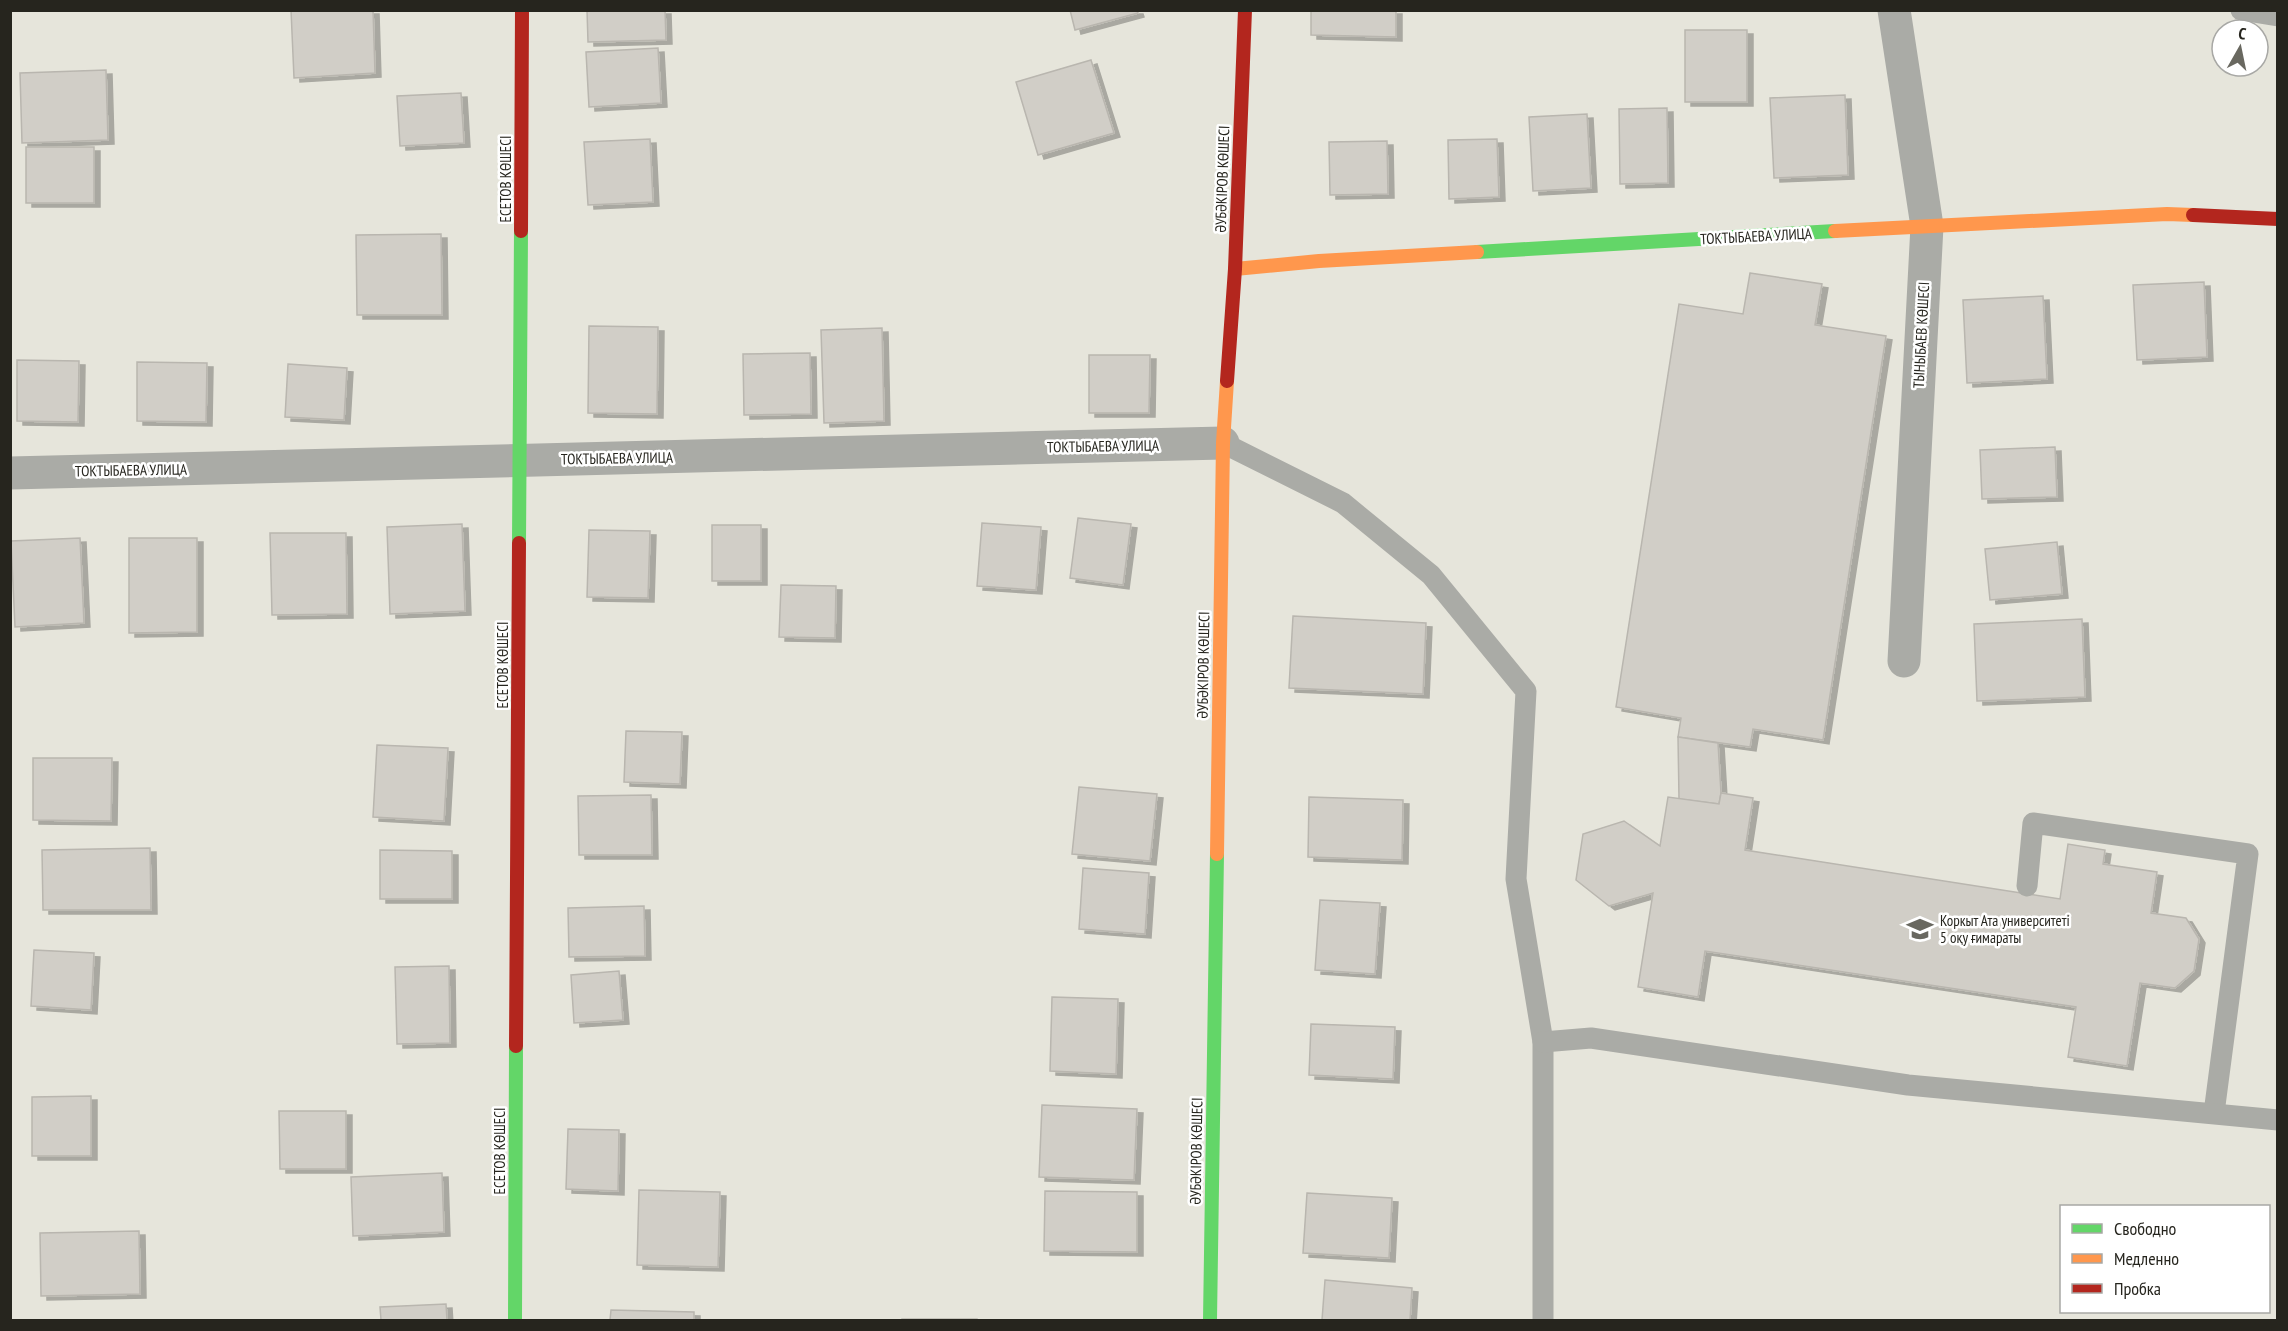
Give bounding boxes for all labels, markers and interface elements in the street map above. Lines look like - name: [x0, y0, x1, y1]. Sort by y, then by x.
- north arrow: [2210, 18, 2270, 78]
- text: С: [2237, 23, 2248, 44]
- street label: ӘУБӘКІРОВ КӨШЕСІ: [1211, 125, 1233, 233]
- street label: ЕСЕТОВ КӨШЕСІ: [496, 135, 515, 223]
- street label: ТОКТЫБАЕВА УЛИЦА: [1700, 224, 1813, 248]
- street label: ТЫНЫБАЕВ КӨШЕСІ: [1909, 281, 1933, 389]
- street label: ТОКТЫБАЕВА УЛИЦА: [1047, 436, 1160, 456]
- street label: ТОКТЫБАЕВА УЛИЦА: [561, 448, 674, 468]
- street label: ТОКТЫБАЕВА УЛИЦА: [75, 460, 188, 480]
- street label: ӘУБӘКІРОВ КӨШЕСІ: [1193, 611, 1213, 719]
- street label: ЕСЕТОВ КӨШЕСІ: [493, 621, 512, 709]
- place label: Коркыт Ата университеті 5 оқу ғимараты: [1940, 911, 2070, 947]
- school or university icon: Коркыт Ата университеті 5 оқу ғимараты: [1905, 914, 1935, 944]
- street label: ӘУБӘКІРОВ КӨШЕСІ: [1186, 1097, 1206, 1205]
- street label: ЕСЕТОВ КӨШЕСІ: [490, 1107, 509, 1195]
- legend: [2060, 1205, 2270, 1313]
- text: Свободно: [2114, 1217, 2177, 1240]
- text: Медленно: [2114, 1247, 2179, 1270]
- text: Пробка: [2114, 1277, 2161, 1300]

